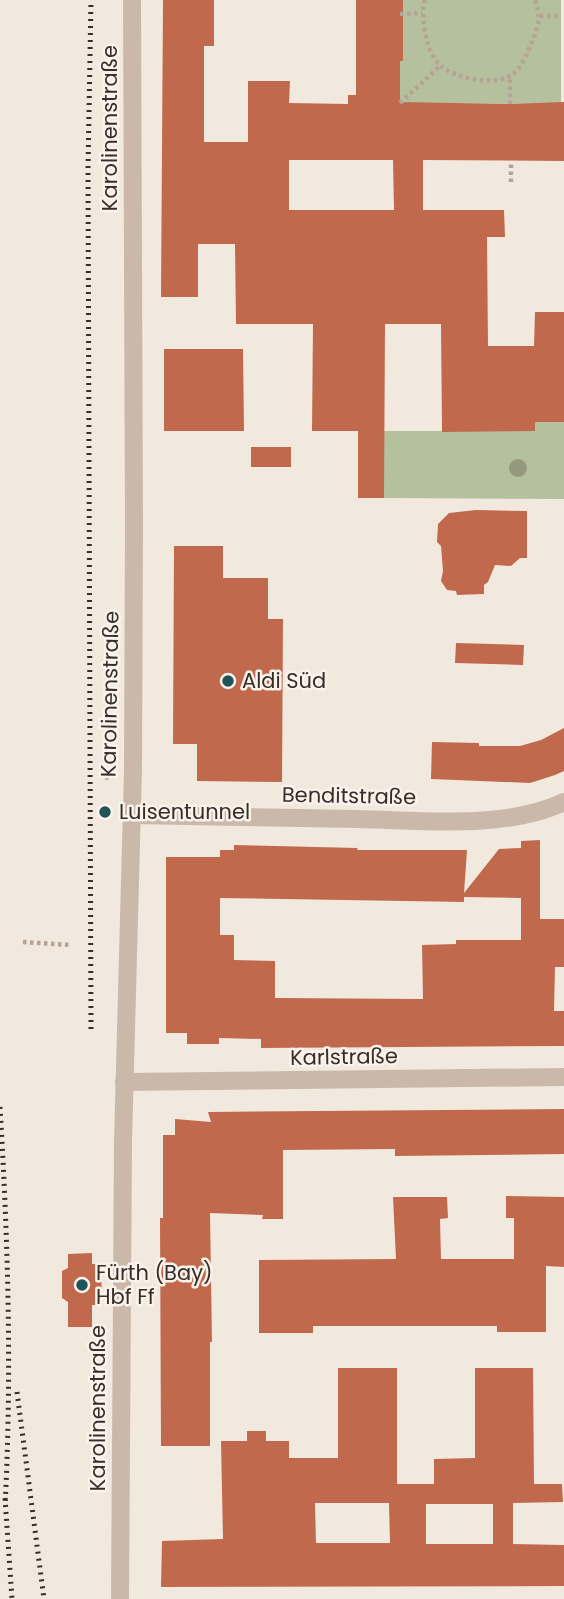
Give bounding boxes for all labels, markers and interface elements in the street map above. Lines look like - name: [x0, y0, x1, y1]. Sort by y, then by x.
- street label: Karolinenstraße: [95, 45, 124, 211]
- street label: Karolinenstraße: [94, 611, 125, 777]
- place label: Aldi Süd: [242, 666, 326, 695]
- marker: Aldi Süd: [220, 673, 236, 689]
- street label: Benditstraße: [282, 780, 416, 811]
- place label: Luisentunnel: [119, 797, 250, 826]
- marker: Luisentunnel: [97, 804, 113, 820]
- street label: Karlstraße: [290, 1041, 398, 1072]
- place label: Fürth (Bay) Hbf Ff: [96, 1258, 213, 1311]
- marker: Fürth (Bay) Hbf Ff: [74, 1277, 90, 1293]
- street label: Karolinenstraße: [83, 1325, 112, 1491]

